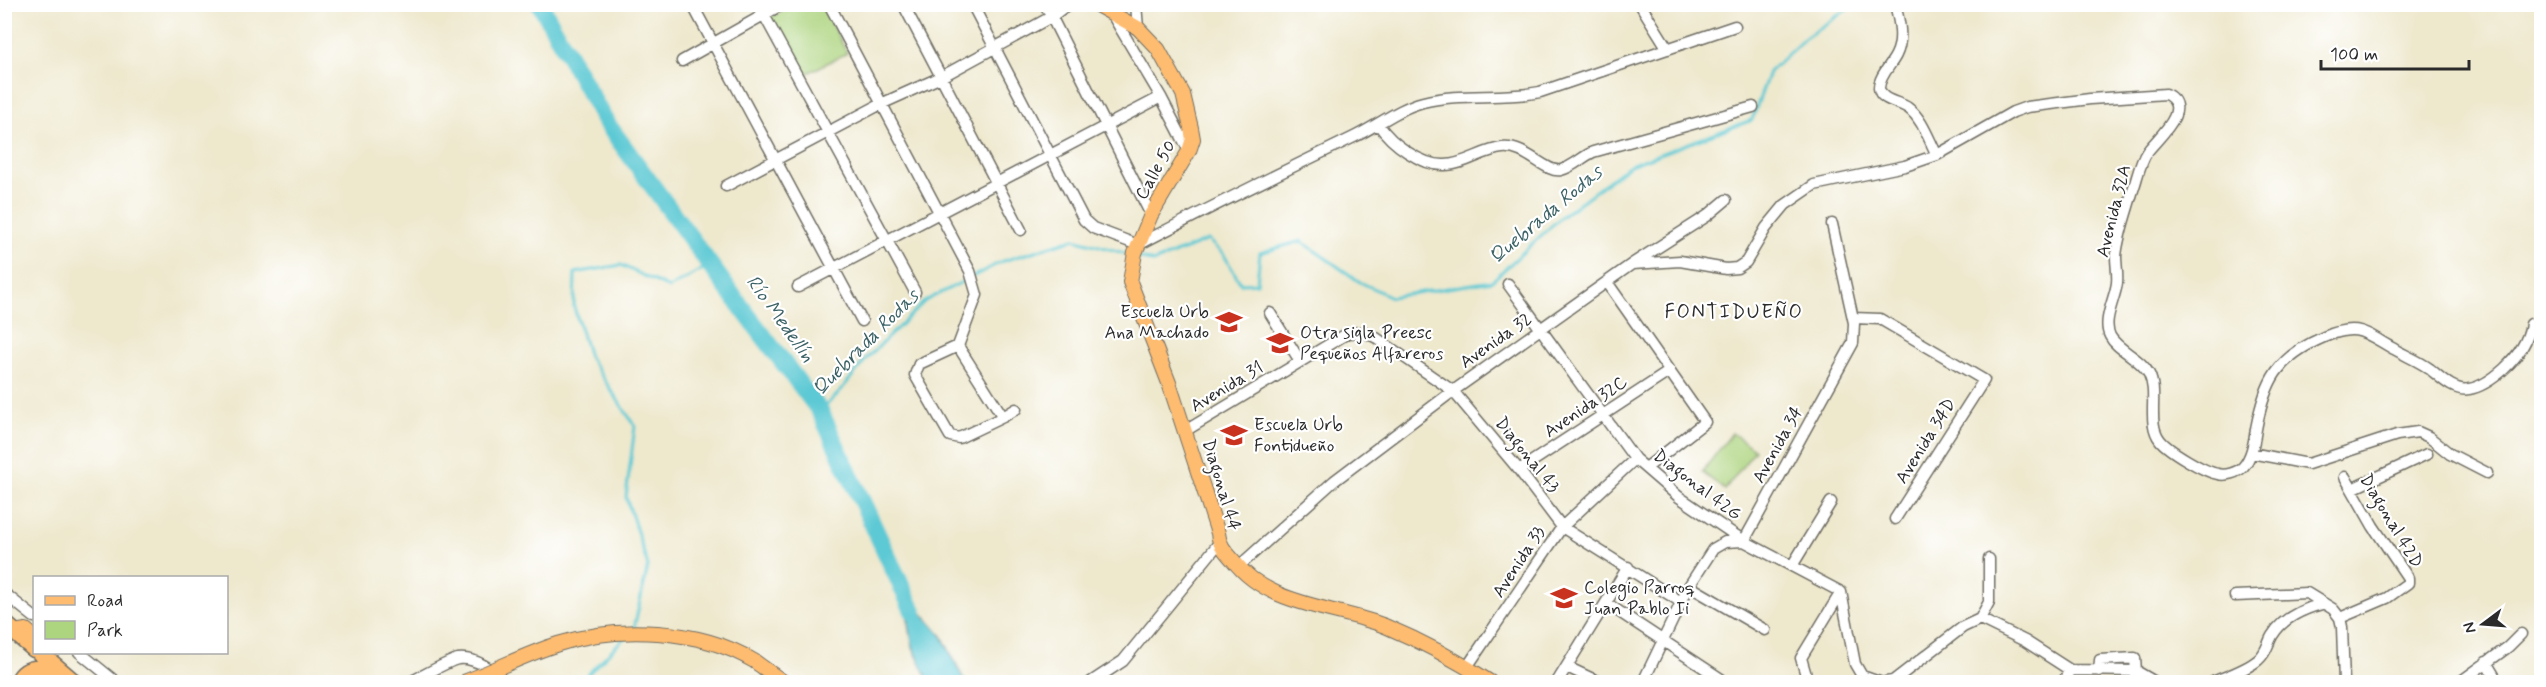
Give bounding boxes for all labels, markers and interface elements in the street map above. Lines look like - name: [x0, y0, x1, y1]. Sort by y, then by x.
- scale bar: [2321, 33, 2470, 71]
- text: 100 m: [2330, 43, 2378, 67]
- street label: Calle 50: [1130, 136, 1182, 204]
- water label: Quebrada Rodas: [1484, 158, 1610, 270]
- street label: Avenida 32A: [2091, 162, 2137, 260]
- water label: Río Medellín: [739, 270, 821, 368]
- water label: Quebrada Rodas: [807, 282, 927, 402]
- district label: FONTIDUEÑO: [1664, 299, 1804, 326]
- place label: Escuela Urb Ana Machado: [1104, 300, 1209, 345]
- school or university icon: Escuela Urb Ana Machado: [1214, 307, 1244, 337]
- street label: Avenida 32: [1455, 307, 1537, 375]
- place label: Otra sigla Preesc Pequeños Alfareros: [1300, 321, 1443, 366]
- school or university icon: Otra sigla Preesc Pequeños Alfareros: [1265, 328, 1295, 358]
- street label: Avenida 31: [1186, 356, 1268, 418]
- street label: Avenida 32C: [1540, 370, 1633, 444]
- street label: Avenida 34D: [1890, 394, 1962, 488]
- street label: Avenida 34: [1747, 402, 1809, 488]
- street label: Diagonal 43: [1487, 412, 1565, 500]
- place label: Escuela Urb Fontidueño: [1254, 413, 1343, 458]
- school or university icon: Escuela Urb Fontidueño: [1219, 420, 1249, 450]
- street label: Diagonal 44: [1194, 436, 1246, 534]
- street label: Diagonal 42G: [1647, 444, 1746, 528]
- street label: Diagonal 42D: [2352, 470, 2428, 573]
- street label: Avenida 33: [1487, 521, 1551, 603]
- legend: [33, 576, 228, 654]
- place label: Colegio Parroq Juan Pablo Ii: [1584, 576, 1695, 621]
- school or university icon: Colegio Parroq Juan Pablo Ii: [1549, 583, 1579, 613]
- text: Road: [87, 589, 123, 613]
- north arrow: [2453, 594, 2513, 654]
- text: Park: [87, 619, 123, 643]
- text: N: [2458, 620, 2482, 636]

